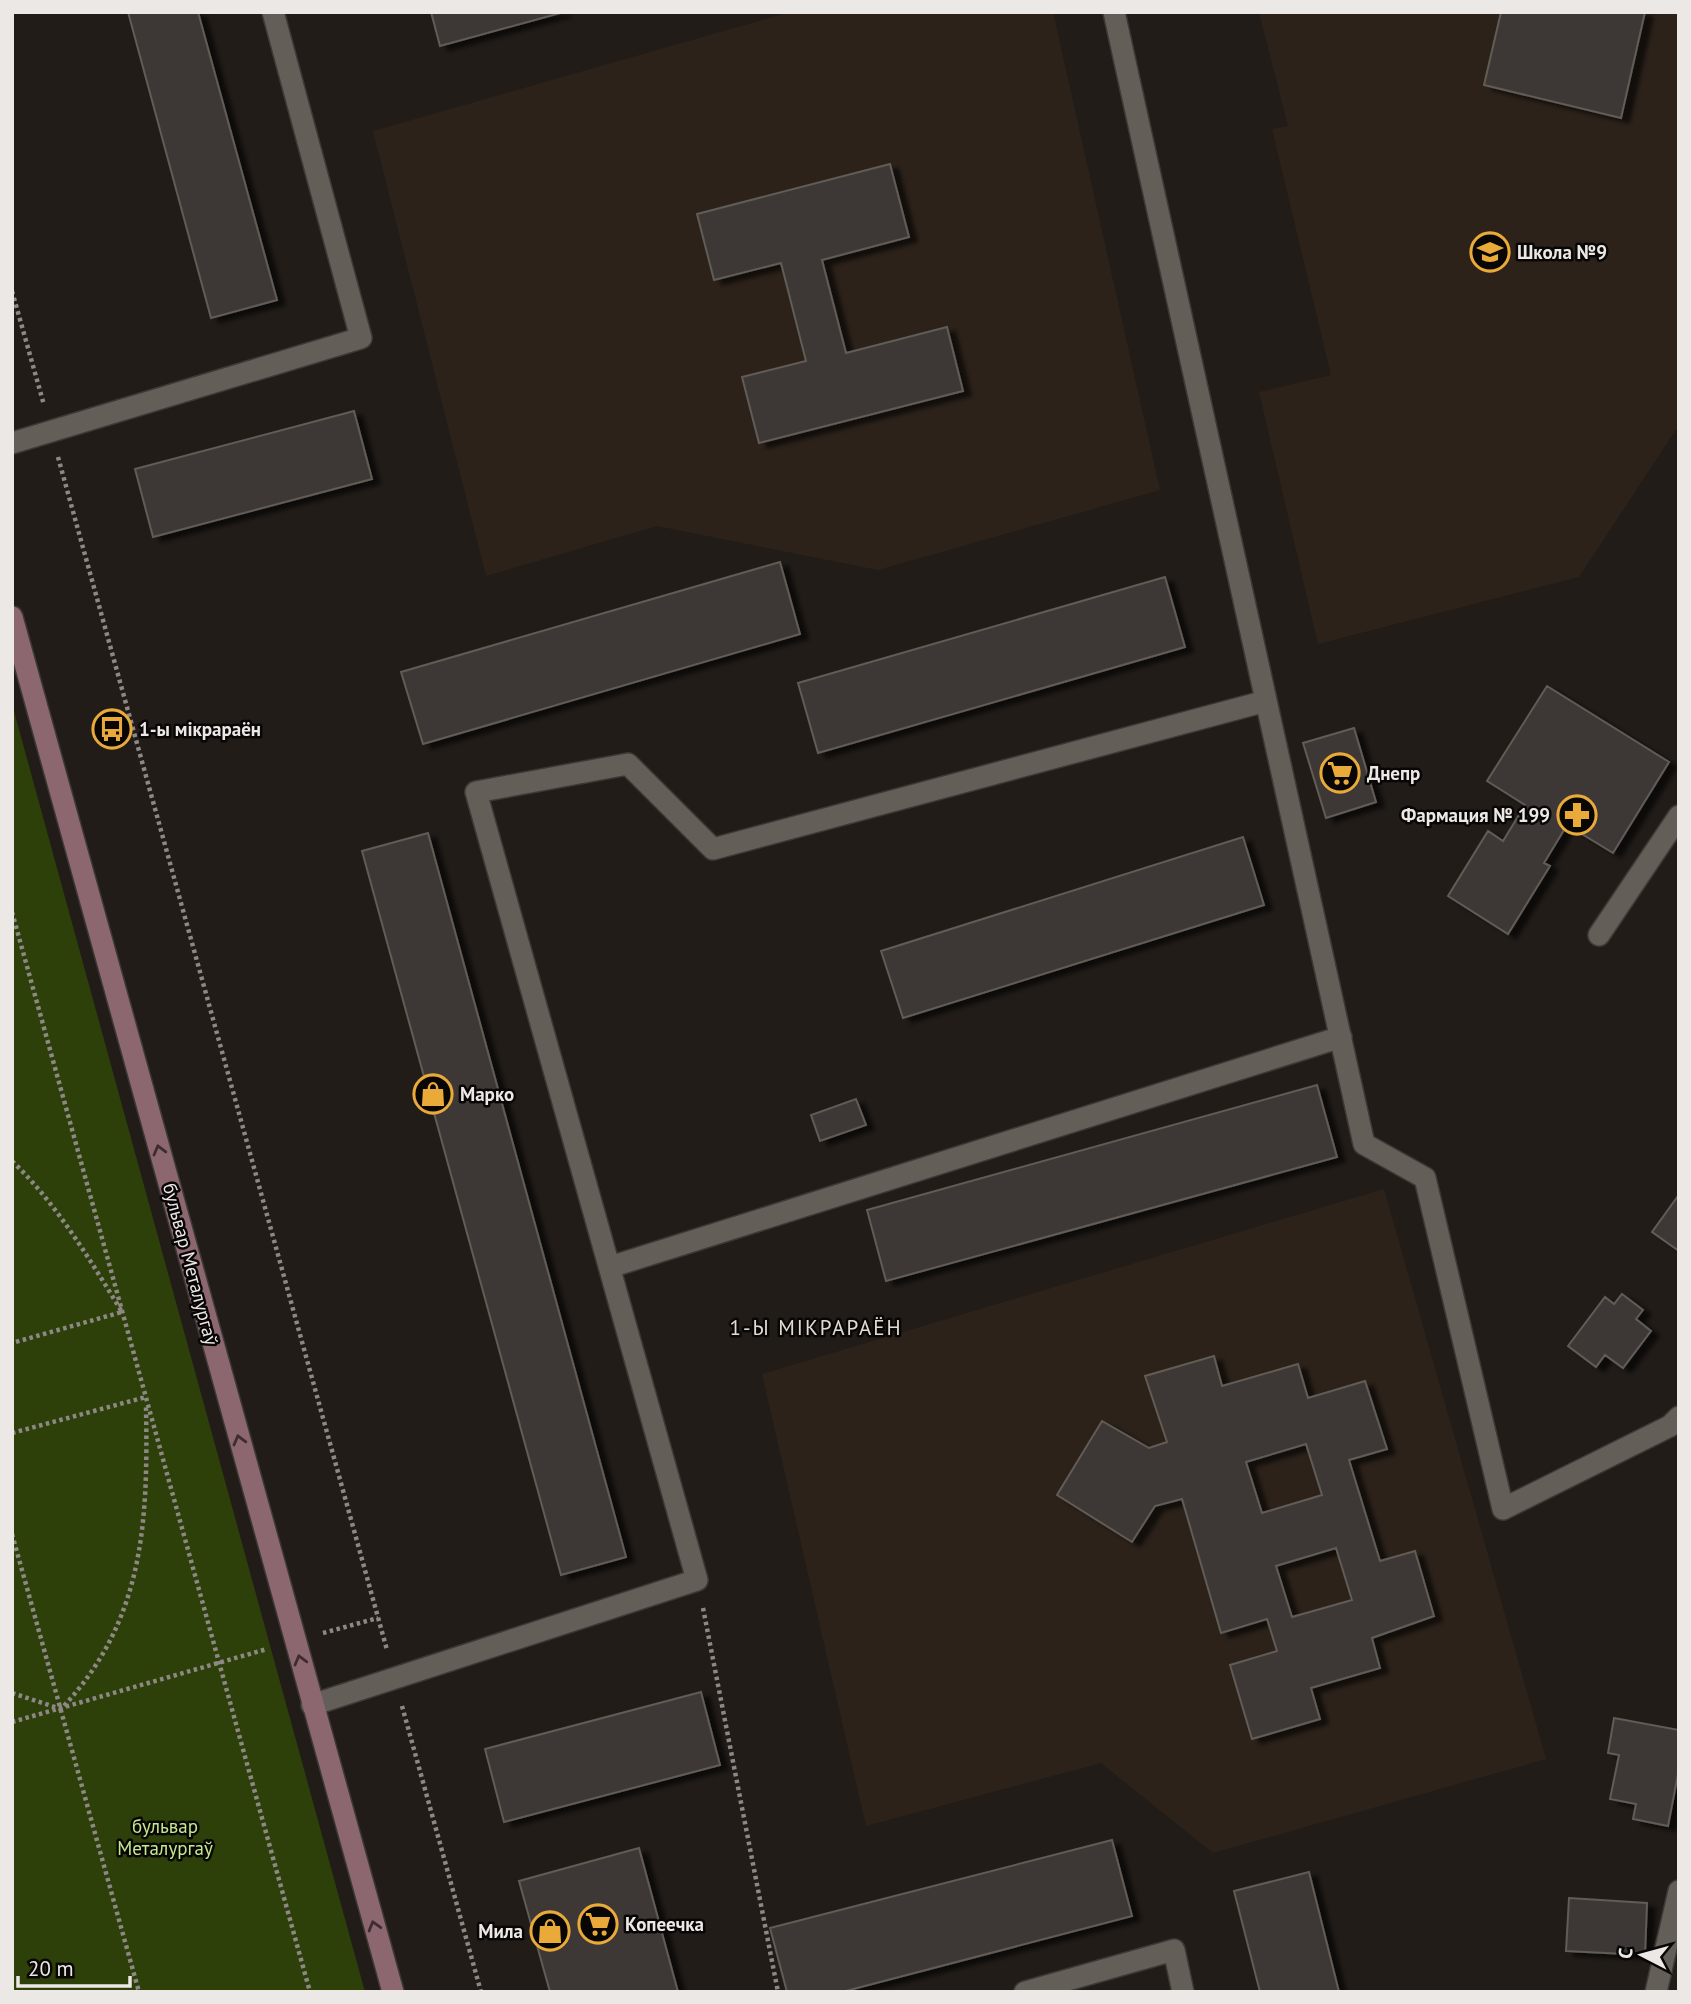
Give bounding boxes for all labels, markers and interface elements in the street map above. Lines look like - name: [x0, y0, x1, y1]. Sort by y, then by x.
- school or university icon: Школа №9: [1469, 231, 1511, 273]
- place label: Школа №9: [1517, 240, 1607, 264]
- bus stop icon: 1-ы мікрараён: [91, 708, 133, 750]
- place label: 1-ы мікрараён: [139, 717, 261, 741]
- supermarket icon: Днепр: [1319, 752, 1361, 794]
- place label: Днепр: [1367, 761, 1420, 785]
- pharmacy icon: Фармация № 199: [1556, 794, 1598, 836]
- place label: Фармация № 199: [1401, 803, 1550, 827]
- shop icon: Марко: [412, 1073, 454, 1115]
- place label: Марко: [460, 1082, 514, 1106]
- one-way arrow: [153, 1144, 168, 1156]
- street label: бульвар Металургаў: [158, 1180, 224, 1348]
- district label: 1-Ы МІКРАРАЁН: [729, 1314, 903, 1341]
- one-way arrow: [233, 1435, 248, 1447]
- one-way arrow: [294, 1654, 308, 1666]
- park label: бульвар Металургаў: [117, 1814, 213, 1860]
- supermarket icon: Копеечка: [577, 1903, 619, 1945]
- shop icon: Мила: [529, 1910, 571, 1952]
- place label: Копеечка: [625, 1912, 704, 1936]
- place label: Мила: [478, 1919, 523, 1943]
- one-way arrow: [368, 1920, 383, 1932]
- north arrow: [1607, 1920, 1677, 1990]
- scale bar: [18, 1944, 130, 1988]
- text: С: [1613, 1946, 1638, 1960]
- text: 20 m: [28, 1955, 74, 1982]

